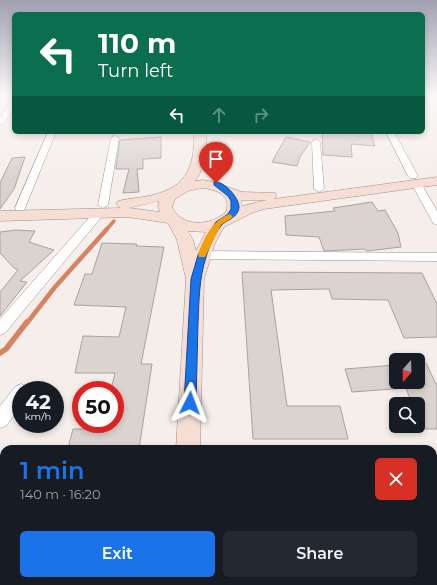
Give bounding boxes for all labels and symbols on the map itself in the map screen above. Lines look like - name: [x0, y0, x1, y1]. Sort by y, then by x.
- pin: [199, 142, 233, 183]
- north arrow: [389, 353, 425, 389]
- speed limit sign: 50: [72, 381, 124, 433]
- position arrow: [169, 382, 211, 424]

